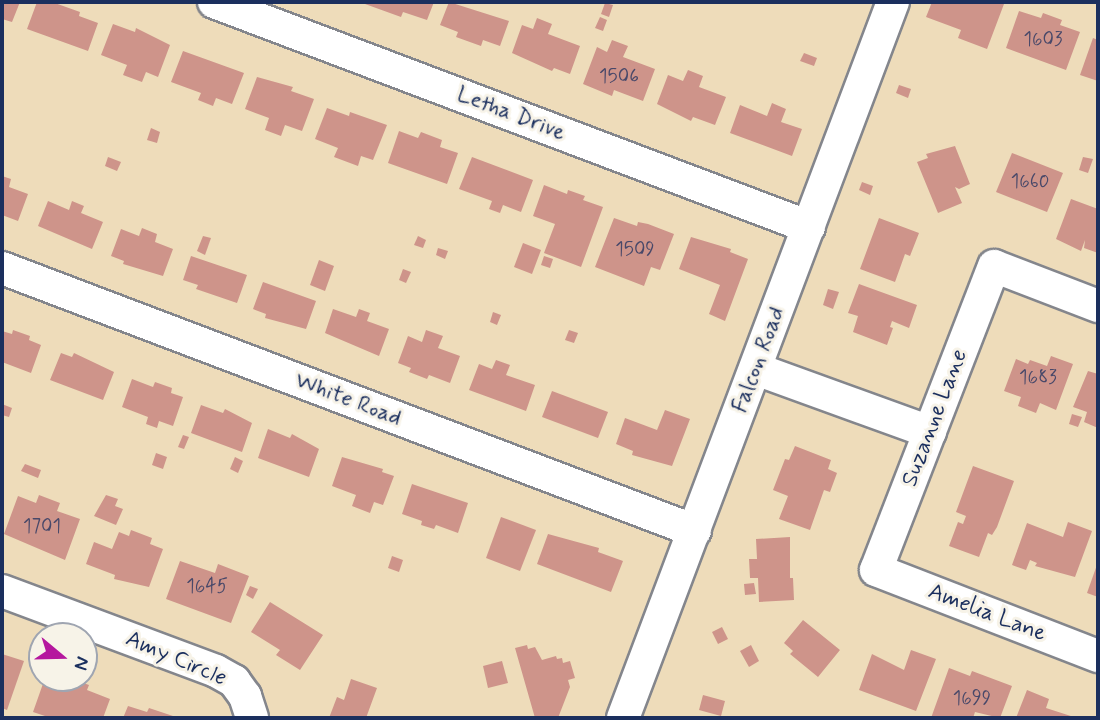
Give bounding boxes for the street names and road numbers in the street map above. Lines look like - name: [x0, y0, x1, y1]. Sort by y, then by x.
- street label: Letha Drive: [453, 81, 569, 147]
- street label: Falcon Road: [726, 303, 792, 417]
- street label: Suzanne Lane: [897, 347, 973, 489]
- street label: White Road: [291, 367, 405, 433]
- street label: Amelia Lane: [924, 578, 1050, 648]
- street label: Amy Circle: [121, 625, 231, 693]

